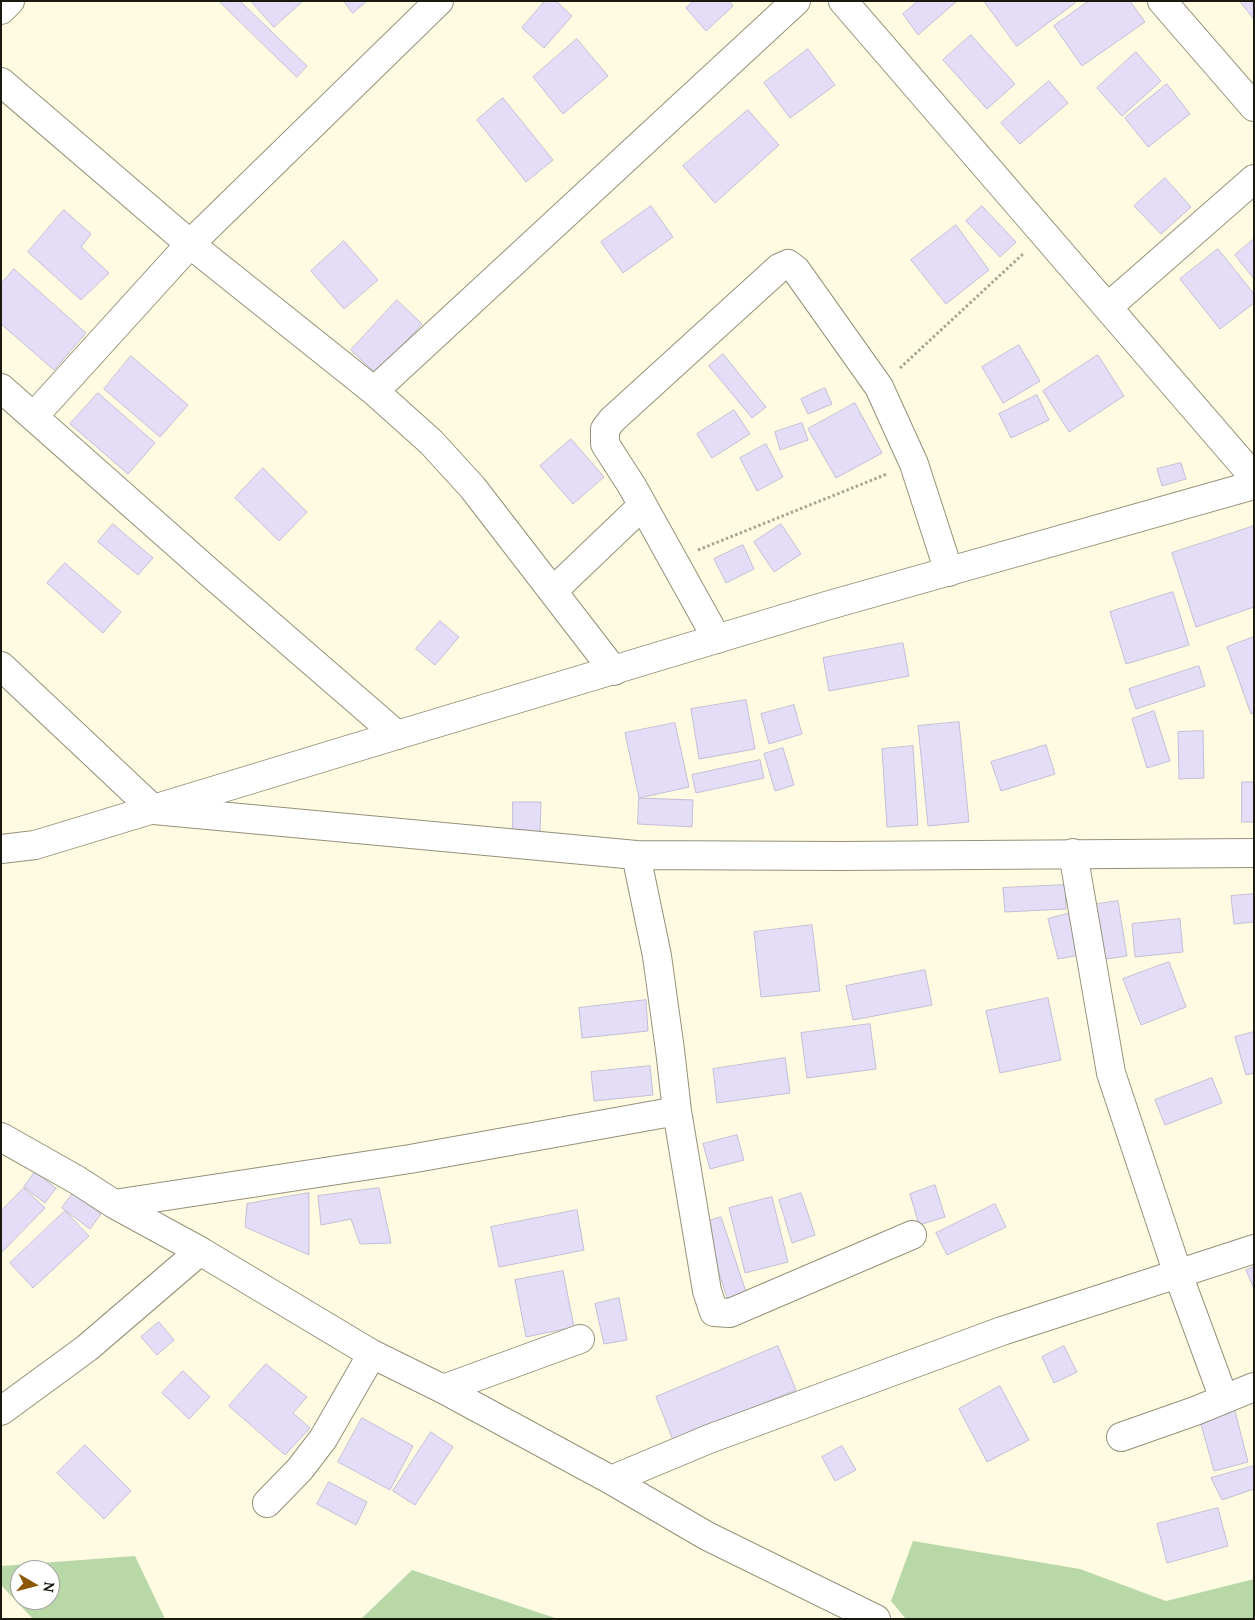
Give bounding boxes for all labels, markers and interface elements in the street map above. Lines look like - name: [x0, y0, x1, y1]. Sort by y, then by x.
- north arrow: [10, 1560, 60, 1610]
- text: N: [39, 1580, 59, 1594]

